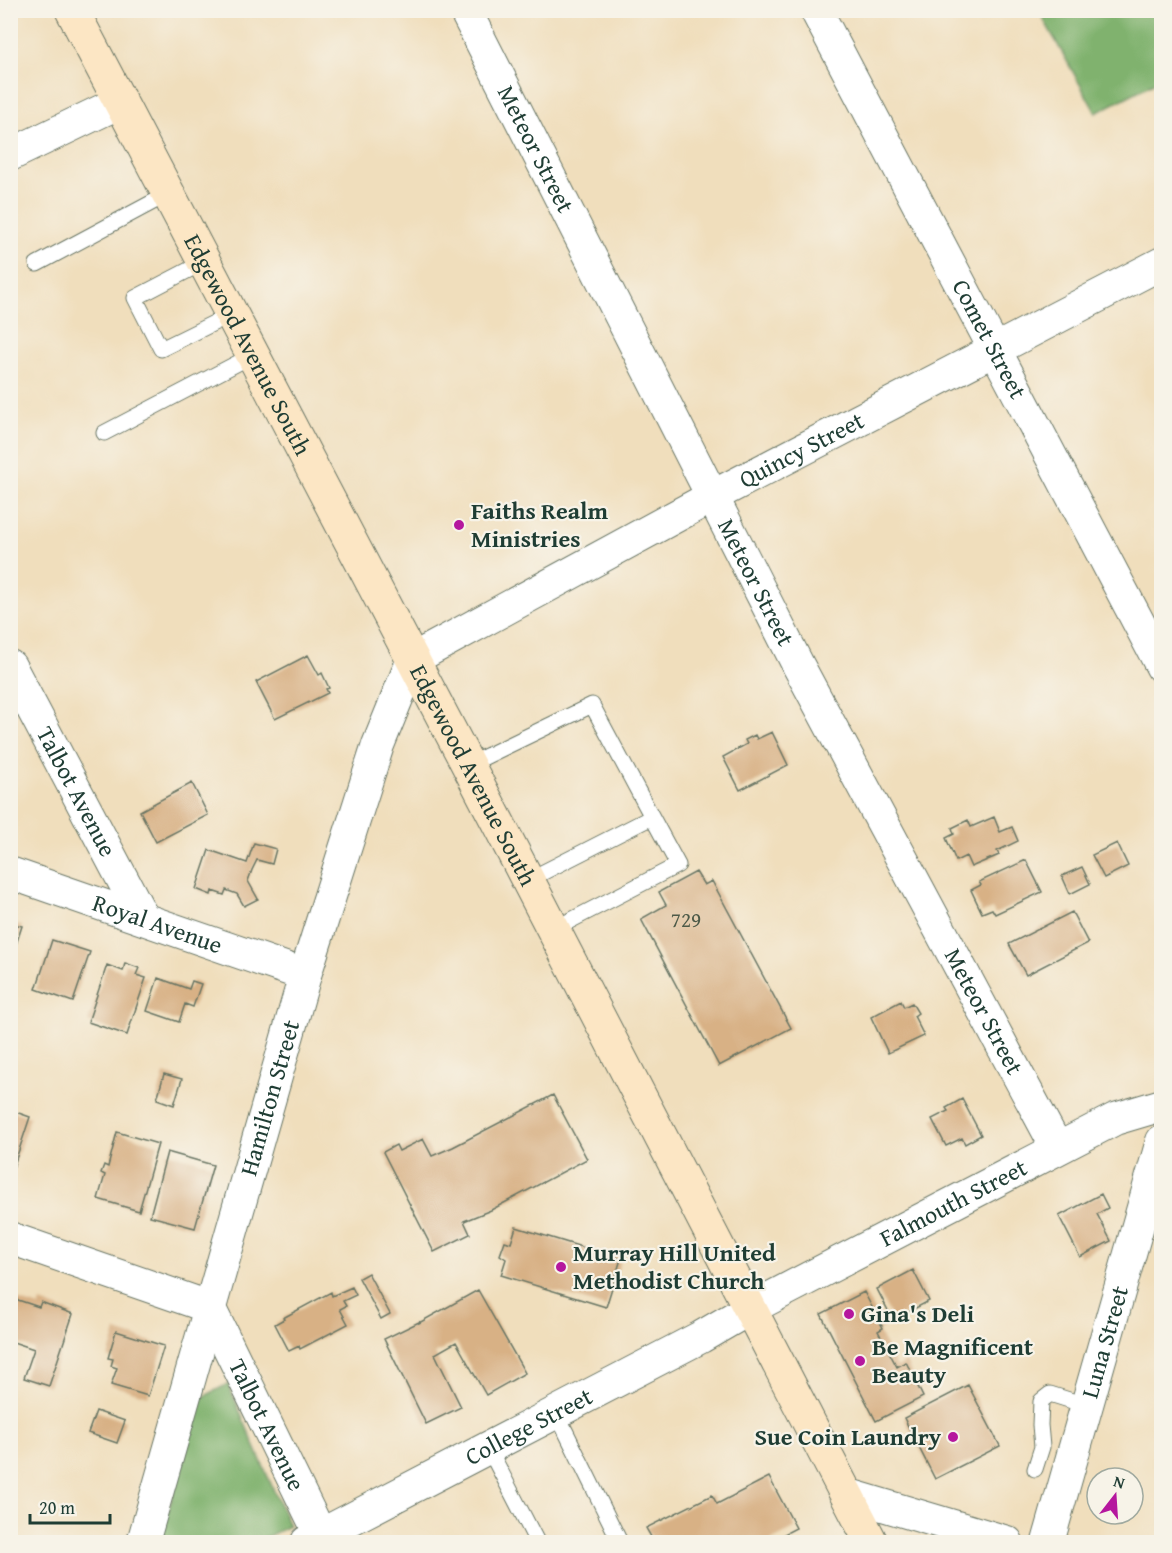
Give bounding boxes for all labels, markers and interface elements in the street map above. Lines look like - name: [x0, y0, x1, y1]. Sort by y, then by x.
- street label: Meteor Street: [489, 79, 583, 219]
- street label: Edgewood Avenue South: [176, 228, 321, 462]
- street label: Comet Street: [944, 273, 1036, 405]
- street label: Quincy Street: [733, 402, 870, 497]
- place label: Faiths Realm Ministries: [471, 493, 608, 556]
- street label: Meteor Street: [709, 512, 804, 652]
- marker: Faiths Realm Ministries: [452, 518, 466, 532]
- street label: Edgewood Avenue South: [401, 658, 546, 892]
- street label: Talbot Avenue: [28, 720, 126, 863]
- street label: Royal Avenue: [88, 885, 227, 962]
- house number: 729: [671, 904, 701, 935]
- street label: Meteor Street: [936, 942, 1033, 1081]
- street label: Hamilton Street: [231, 1015, 308, 1180]
- street label: Falmouth Street: [873, 1149, 1033, 1255]
- place label: Murray Hill United Methodist Church: [573, 1235, 776, 1298]
- marker: Murray Hill United Methodist Church: [554, 1260, 568, 1274]
- street label: Luna Street: [1072, 1281, 1137, 1402]
- place label: Gina's Deli: [861, 1296, 974, 1331]
- marker: Gina's Deli: [842, 1307, 856, 1321]
- place label: Be Magnificent Beauty: [872, 1329, 1033, 1392]
- street label: Talbot Avenue: [220, 1353, 314, 1497]
- marker: Be Magnificent Beauty: [853, 1354, 867, 1368]
- street label: College Street: [459, 1378, 599, 1474]
- place label: Sue Coin Laundry: [754, 1419, 942, 1454]
- marker: Sue Coin Laundry: [946, 1430, 960, 1444]
- north arrow: [1085, 1466, 1145, 1526]
- text: N: [1111, 1469, 1128, 1495]
- scale bar: [30, 1487, 110, 1525]
- text: 20 m: [39, 1494, 75, 1521]

